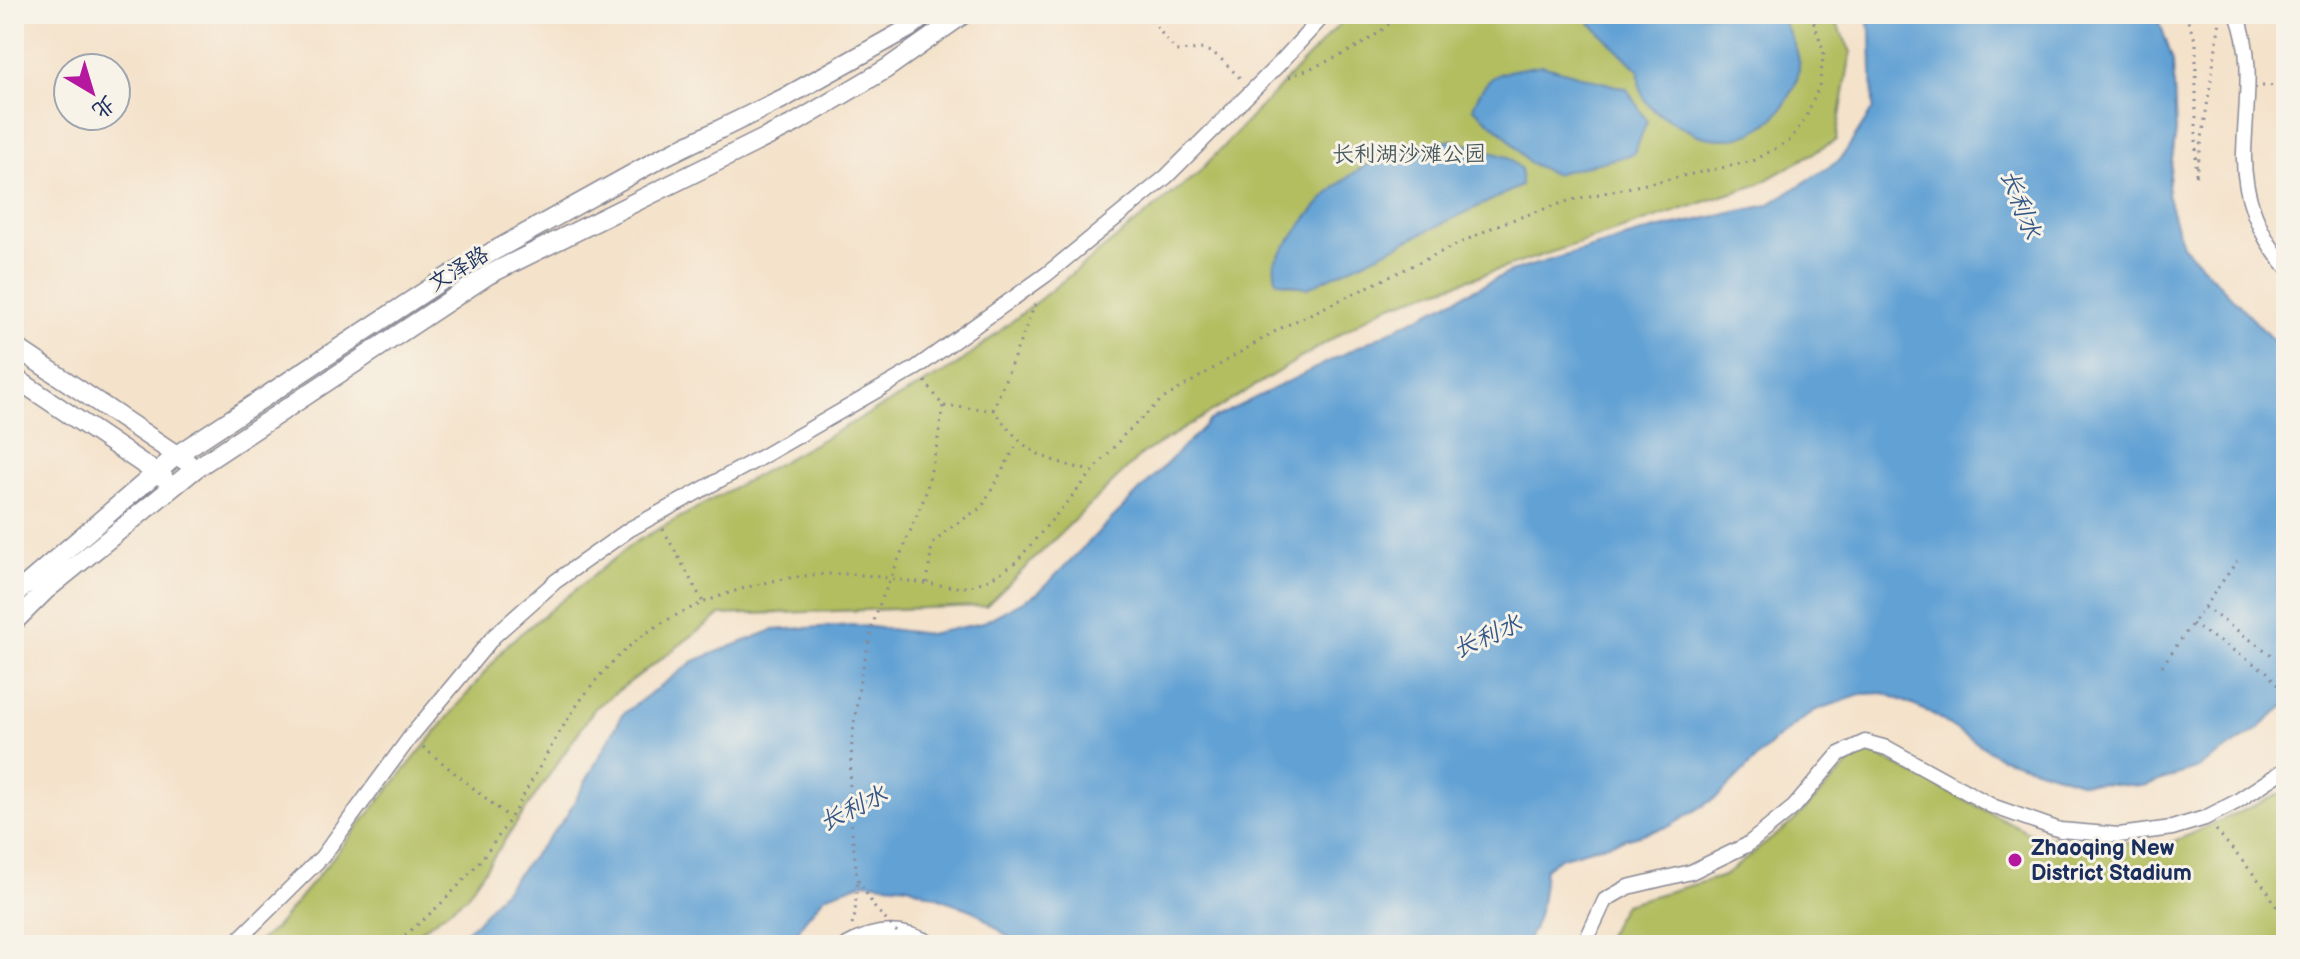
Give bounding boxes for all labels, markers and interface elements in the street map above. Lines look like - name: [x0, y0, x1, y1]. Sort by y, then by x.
- north arrow: [52, 52, 132, 132]
- text: 北: [86, 89, 120, 124]
- park label: 长利湖沙滩公园: [1332, 141, 1486, 168]
- water label: 长利水: [1994, 165, 2047, 244]
- street label: 文泽路: [424, 241, 494, 298]
- water label: 长利水: [1448, 608, 1527, 664]
- water label: 长利水: [815, 779, 893, 837]
- place label: Zhaoqing New District Stadium: [2031, 835, 2192, 887]
- marker: Zhaoqing New District Stadium: [2006, 851, 2024, 869]

